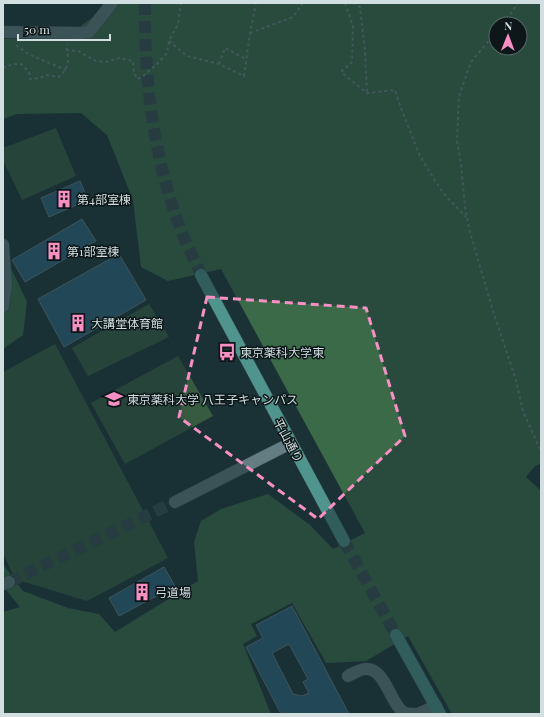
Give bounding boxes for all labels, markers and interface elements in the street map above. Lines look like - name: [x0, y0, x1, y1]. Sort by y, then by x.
- scale bar: [18, 16, 110, 42]
- north arrow: [488, 16, 528, 56]
- text: N: [504, 18, 512, 33]
- text: 50 m: [24, 21, 50, 37]
- building icon: 第4部室棟: [54, 189, 74, 209]
- place label: 第4部室棟: [77, 191, 131, 207]
- building icon: 第1部室棟: [44, 241, 64, 261]
- place label: 第1部室棟: [67, 243, 119, 259]
- building icon: 大講堂体育館: [68, 313, 88, 333]
- place label: 大講堂体育館: [91, 315, 163, 331]
- bus stop icon: 東京薬科大学東: [217, 342, 237, 362]
- place label: 東京薬科大学東: [240, 344, 324, 360]
- school or university icon: 東京薬科大学 八王子キャンパス: [104, 389, 124, 409]
- place label: 東京薬科大学 八王子キャンパス: [127, 391, 298, 407]
- street label: 平山通り: [271, 415, 307, 465]
- building icon: 弓道場: [132, 582, 152, 602]
- place label: 弓道場: [155, 584, 191, 600]

